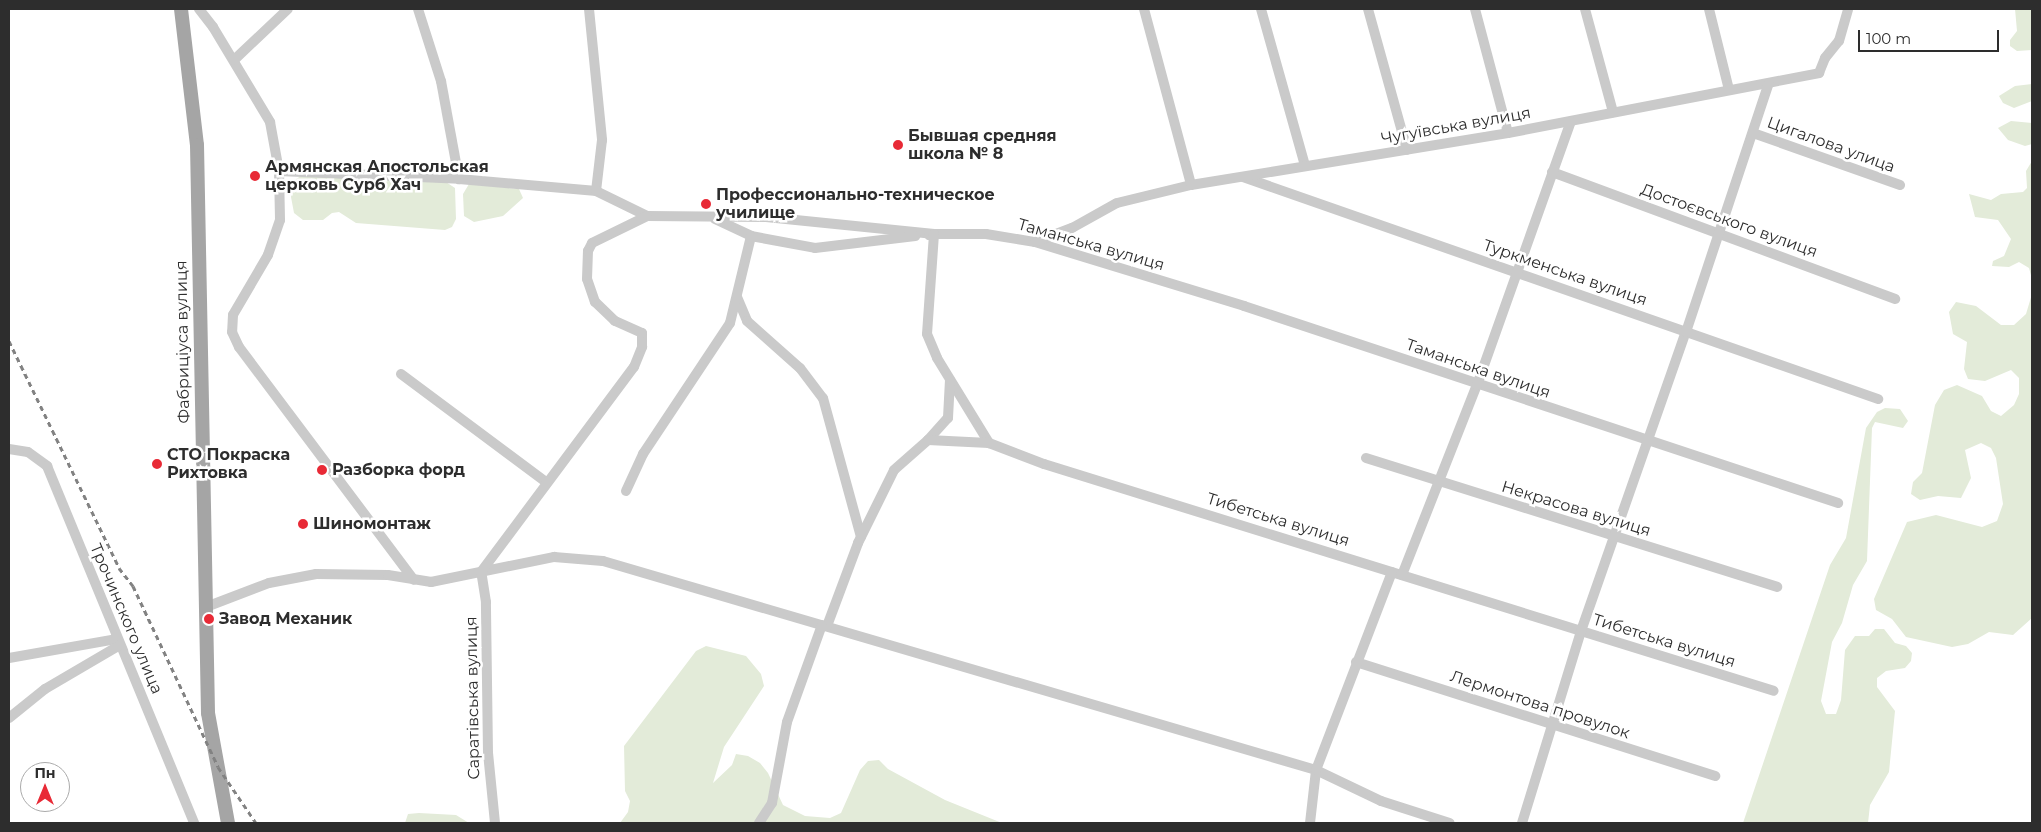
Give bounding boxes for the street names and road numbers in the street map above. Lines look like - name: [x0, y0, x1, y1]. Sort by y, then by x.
- street label: Чугуївська вулиця: [1380, 103, 1532, 149]
- street label: Цигалова улица: [1764, 113, 1898, 177]
- street label: Достоєвського вулиця: [1638, 180, 1820, 262]
- street label: Таманська вулиця: [1015, 215, 1167, 275]
- street label: Туркменська вулиця: [1481, 236, 1649, 310]
- street label: Фабриціуса вулиця: [172, 260, 194, 424]
- street label: Таманська вулиця: [1403, 335, 1553, 403]
- street label: Некрасова вулиця: [1499, 477, 1653, 541]
- street label: Тибетська вулиця: [1204, 489, 1352, 551]
- street label: Трочинского улица: [86, 541, 166, 697]
- street label: Тибетська вулиця: [1590, 610, 1738, 672]
- street label: Саратівська вулиця: [462, 616, 484, 780]
- street label: Лермонтова провулок: [1448, 667, 1632, 743]

